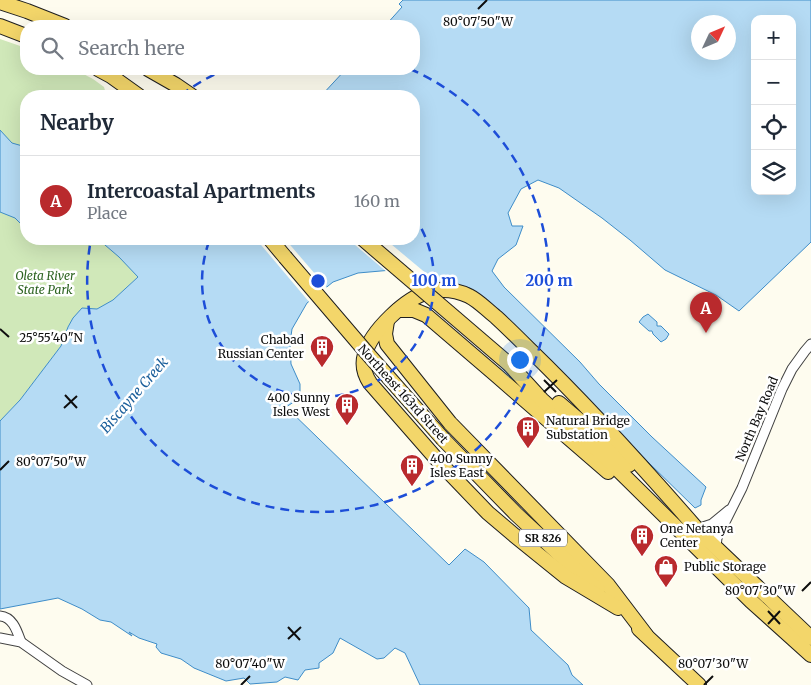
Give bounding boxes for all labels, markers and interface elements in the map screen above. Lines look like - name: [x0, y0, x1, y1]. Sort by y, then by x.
- text: 80°07'50"W: [443, 14, 514, 29]
- north arrow: [691, 15, 736, 60]
- map controls: [751, 15, 796, 195]
- button: +: [751, 15, 796, 60]
- search box: [20, 20, 420, 75]
- icon: search: [38, 34, 66, 62]
- text: Search here: [78, 36, 185, 60]
- button: −: [751, 60, 796, 105]
- button: locate: [751, 105, 796, 150]
- text: Nearby: [40, 109, 114, 136]
- button: layers: [751, 150, 796, 195]
- text: Intercoastal Apartments: [87, 179, 316, 203]
- text: A: [50, 191, 62, 211]
- text: 160 m: [354, 191, 400, 211]
- text: Place: [87, 203, 127, 223]
- park label: Oleta River State Park: [15, 268, 76, 297]
- text: 100 m: [412, 271, 456, 290]
- text: 200 m: [525, 271, 573, 290]
- centre of rings: [309, 272, 327, 290]
- pin: A: [690, 292, 722, 333]
- text: 25°55'40"N: [19, 330, 84, 345]
- place label: Chabad Russian Center: [218, 332, 305, 361]
- building icon: Chabad Russian Center: [309, 334, 335, 368]
- street label: Northeast 163rd Street: [355, 341, 452, 446]
- your location: [507, 347, 533, 373]
- water label: Biscayne Creek: [96, 353, 172, 437]
- street label: North Bay Road: [732, 374, 781, 463]
- place label: 400 Sunny Isles West: [267, 390, 330, 419]
- building icon: 400 Sunny Isles West: [334, 392, 360, 426]
- place label: Natural Bridge Substation: [546, 413, 630, 442]
- building icon: Natural Bridge Substation: [515, 415, 541, 449]
- place label: 400 Sunny Isles East: [430, 451, 493, 480]
- building icon: 400 Sunny Isles East: [399, 453, 425, 487]
- text: 80°07'50"W: [16, 454, 87, 469]
- place label: One Netanya Center: [660, 521, 734, 550]
- building icon: One Netanya Center: [629, 523, 655, 557]
- road number: SR 826: [519, 530, 567, 546]
- shop icon: Public Storage: [653, 554, 679, 588]
- place label: Public Storage: [684, 559, 766, 574]
- text: 80°07'30"W: [725, 583, 796, 598]
- text: 80°07'40"W: [215, 656, 286, 671]
- text: 80°07'30"W: [678, 656, 749, 671]

